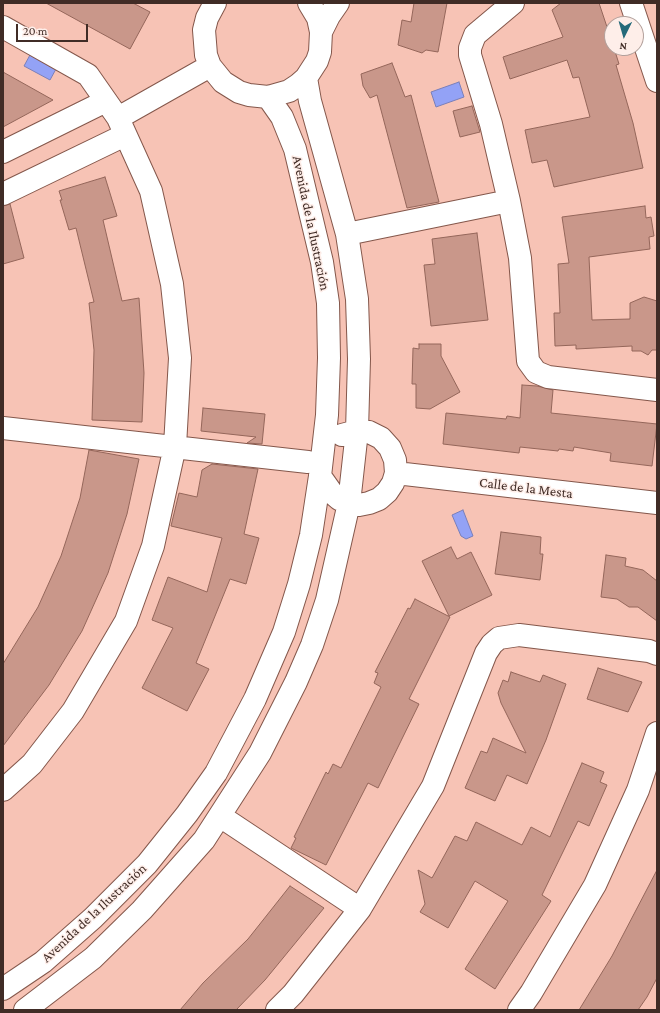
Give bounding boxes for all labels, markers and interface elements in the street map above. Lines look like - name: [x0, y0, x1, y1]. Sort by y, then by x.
- scale bar: [18, 16, 90, 42]
- north arrow: [604, 16, 644, 56]
- text: 20 m: [23, 24, 47, 38]
- text: N: [619, 41, 627, 53]
- street label: Avenida de la Ilustración: [289, 154, 333, 292]
- street label: Calle de la Mesta: [478, 474, 574, 502]
- street label: Avenida de la Ilustración: [38, 860, 150, 966]

